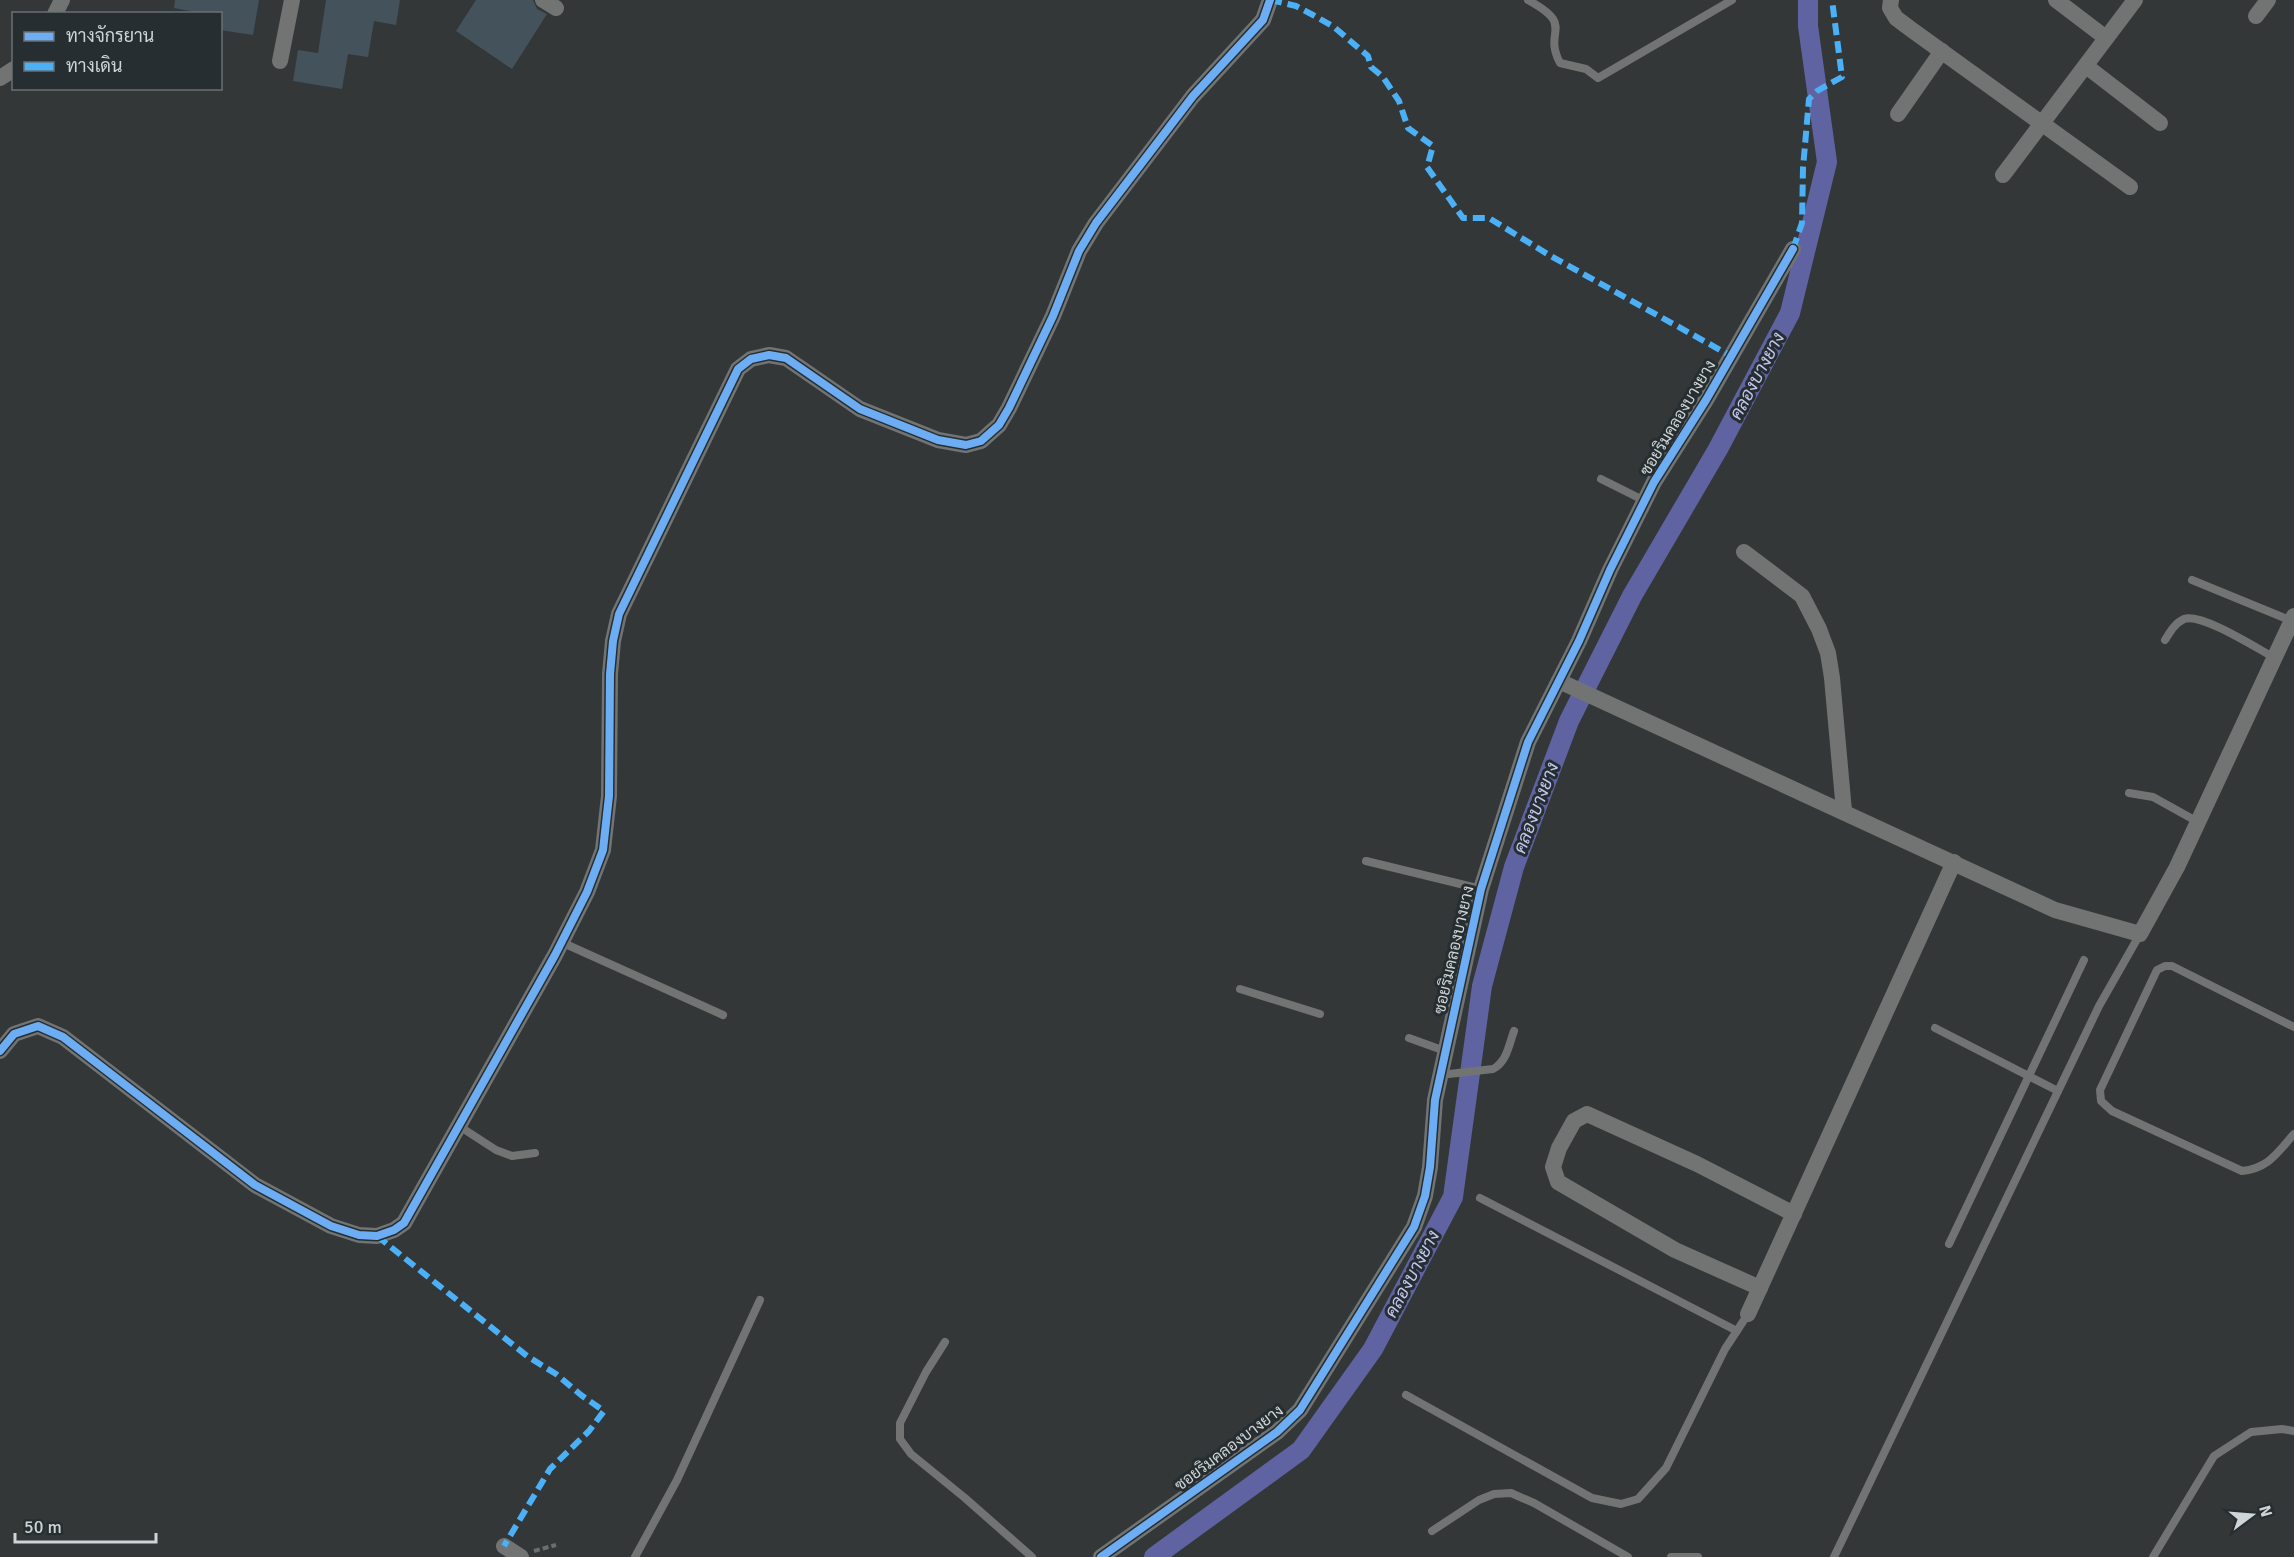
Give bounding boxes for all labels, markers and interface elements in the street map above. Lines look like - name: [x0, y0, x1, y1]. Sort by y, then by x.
- legend: [12, 12, 222, 90]
- text: ทางจักรยาน: [66, 25, 154, 47]
- text: ทางเดิน: [66, 55, 122, 77]
- water label: คลองบางยาง: [1725, 329, 1789, 423]
- street label: ซอยริมคลองบางยาง: [1636, 357, 1720, 479]
- water label: คลองบางยาง: [1509, 759, 1563, 857]
- street label: ซอยริมคลองบางยาง: [1430, 884, 1478, 1016]
- water label: คลองบางยาง: [1380, 1227, 1444, 1321]
- street label: ซอยริมคลองบางยาง: [1171, 1401, 1287, 1495]
- north arrow: [2222, 1485, 2282, 1545]
- text: N: [2254, 1503, 2277, 1519]
- scale bar: [15, 1506, 156, 1544]
- text: 50 m: [24, 1516, 62, 1538]

